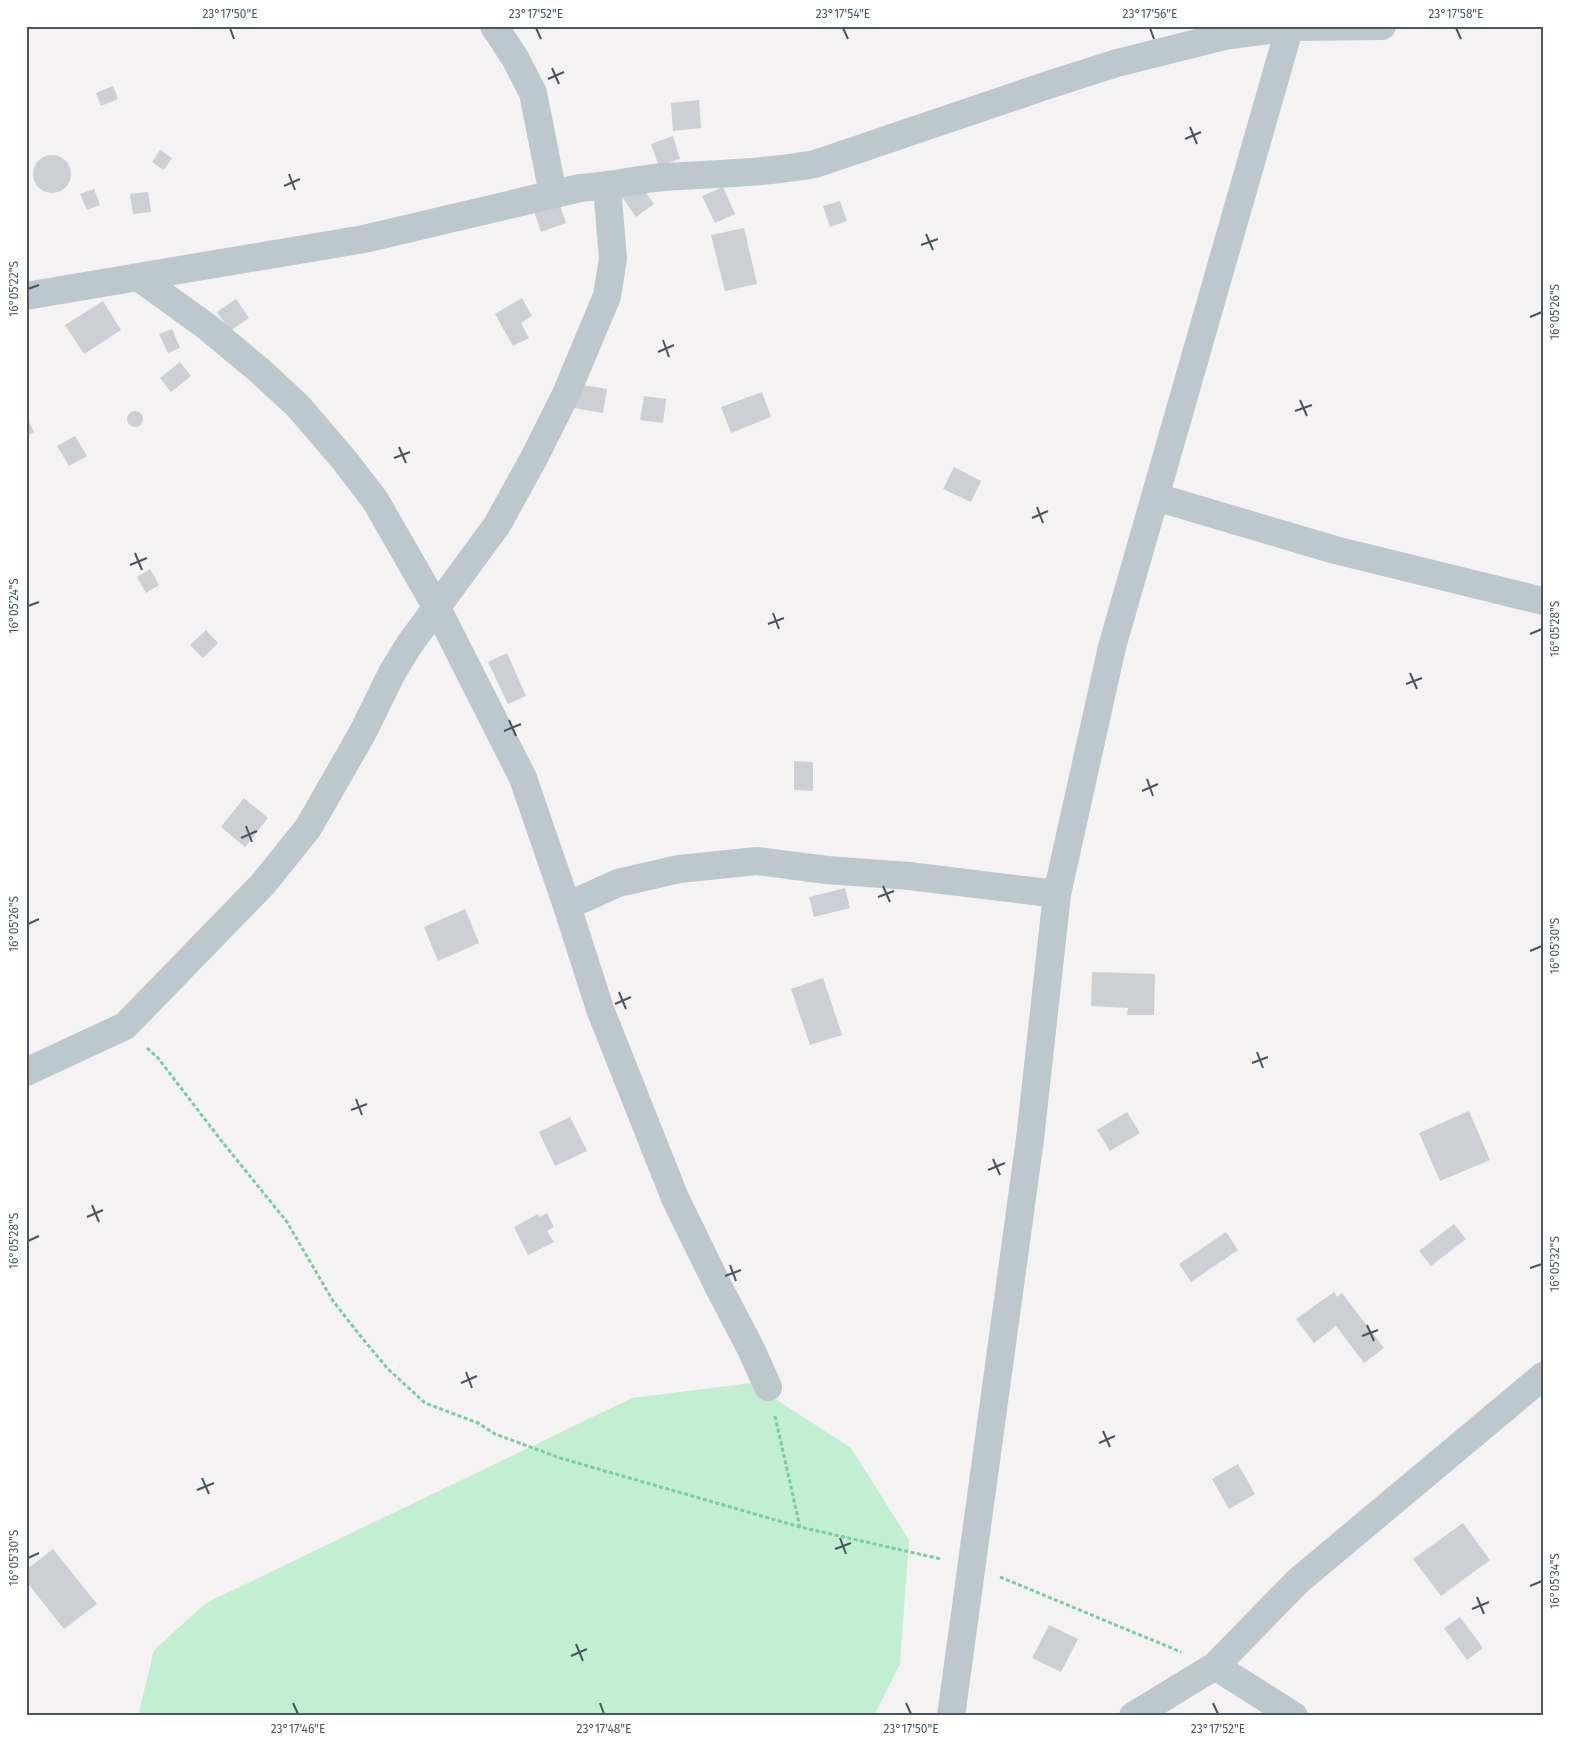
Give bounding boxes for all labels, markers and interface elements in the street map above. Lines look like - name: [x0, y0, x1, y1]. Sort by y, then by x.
- text: 23°17'50"E: [202, 7, 258, 21]
- text: 23°17'52"E: [509, 7, 563, 21]
- text: 23°17'54"E: [816, 7, 870, 21]
- text: 23°17'56"E: [1123, 7, 1177, 21]
- text: 23°17'58"E: [1428, 7, 1484, 21]
- text: 16°05'22"S: [7, 261, 21, 317]
- text: 16°05'26"S: [1548, 283, 1562, 340]
- text: 16°05'24"S: [7, 578, 21, 634]
- text: 16°05'28"S: [1548, 600, 1562, 657]
- text: 16°05'26"S: [7, 895, 21, 952]
- text: 16°05'30"S: [1548, 917, 1562, 974]
- text: 16°05'28"S: [7, 1212, 21, 1269]
- text: 16°05'32"S: [1548, 1236, 1562, 1292]
- text: 16°05'30"S: [7, 1529, 21, 1586]
- text: 16°05'34"S: [1548, 1553, 1562, 1609]
- text: 23°17'46"E: [271, 1722, 325, 1736]
- text: 23°17'48"E: [577, 1722, 631, 1736]
- text: 23°17'50"E: [883, 1722, 939, 1736]
- text: 23°17'52"E: [1191, 1722, 1245, 1736]

